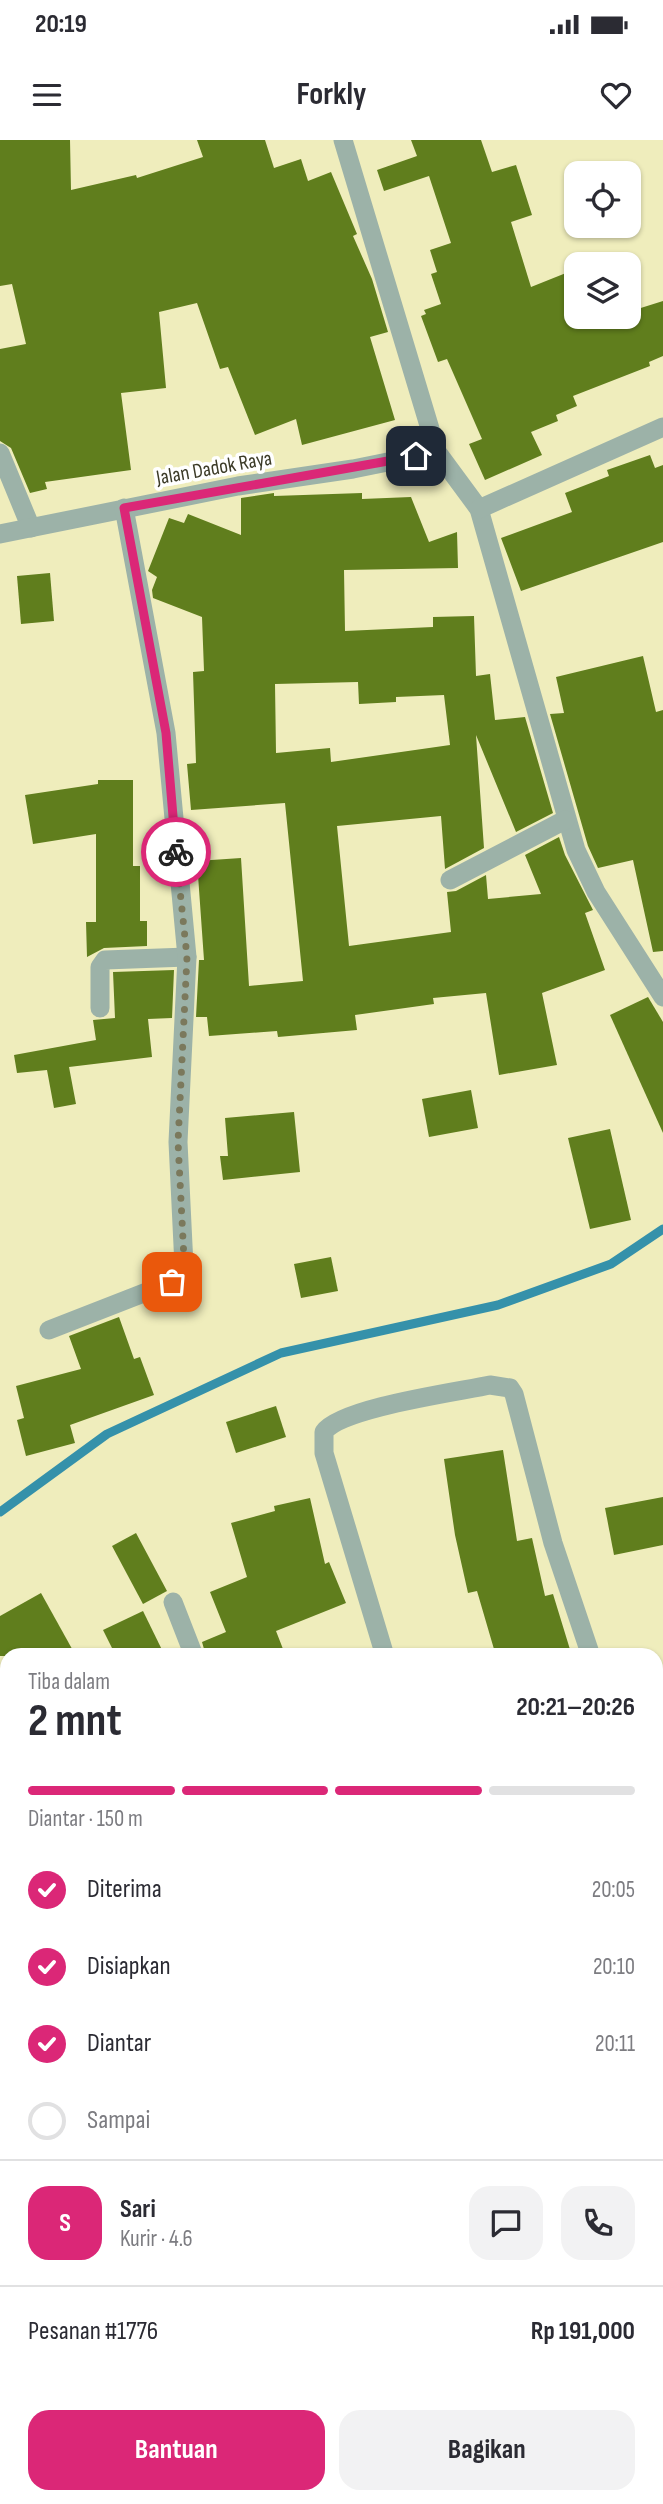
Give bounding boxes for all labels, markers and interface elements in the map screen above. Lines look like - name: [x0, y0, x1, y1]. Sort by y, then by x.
- text: 20:19: [35, 9, 87, 40]
- text: Forkly: [297, 75, 366, 114]
- icon: menu: [28, 76, 66, 114]
- icon: heart: [597, 76, 635, 114]
- map controls: [564, 161, 641, 329]
- button: locate: [564, 161, 641, 238]
- button: layers: [564, 252, 641, 329]
- pin: [386, 426, 446, 486]
- icon: home: [397, 437, 435, 475]
- street label: Jalan Dadok Raya: [153, 446, 274, 491]
- courier: [141, 817, 211, 887]
- icon: bike: [157, 833, 195, 871]
- pin: [142, 1252, 202, 1312]
- icon: bag: [153, 1263, 191, 1301]
- text: Tiba dalam: [28, 1668, 110, 1696]
- text: 20:21–20:26: [516, 1692, 635, 1723]
- text: 2 mnt: [28, 1694, 122, 1749]
- text: Diantar · 150 m: [28, 1805, 143, 1833]
- icon: check: [28, 1871, 66, 1909]
- text: Diterima: [87, 1874, 162, 1905]
- text: 20:05: [592, 1876, 635, 1904]
- icon: check: [28, 1948, 66, 1986]
- text: Disiapkan: [87, 1951, 171, 1982]
- text: 20:10: [593, 1953, 635, 1981]
- icon: check: [28, 2025, 66, 2063]
- text: Diantar: [87, 2028, 151, 2059]
- text: 20:11: [595, 2030, 635, 2058]
- text: Sampai: [87, 2105, 150, 2136]
- button: chat: [469, 2186, 543, 2260]
- button: phone: [561, 2186, 635, 2260]
- text: Sari: [120, 2194, 156, 2225]
- text: S: [59, 2208, 71, 2239]
- text: Kurir · 4.6: [120, 2225, 193, 2253]
- text: Pesanan #1776: [28, 2316, 158, 2347]
- text: Rp 191,000: [531, 2316, 635, 2347]
- button: Bantuan: [28, 2410, 325, 2490]
- button: Bagikan: [339, 2410, 635, 2490]

